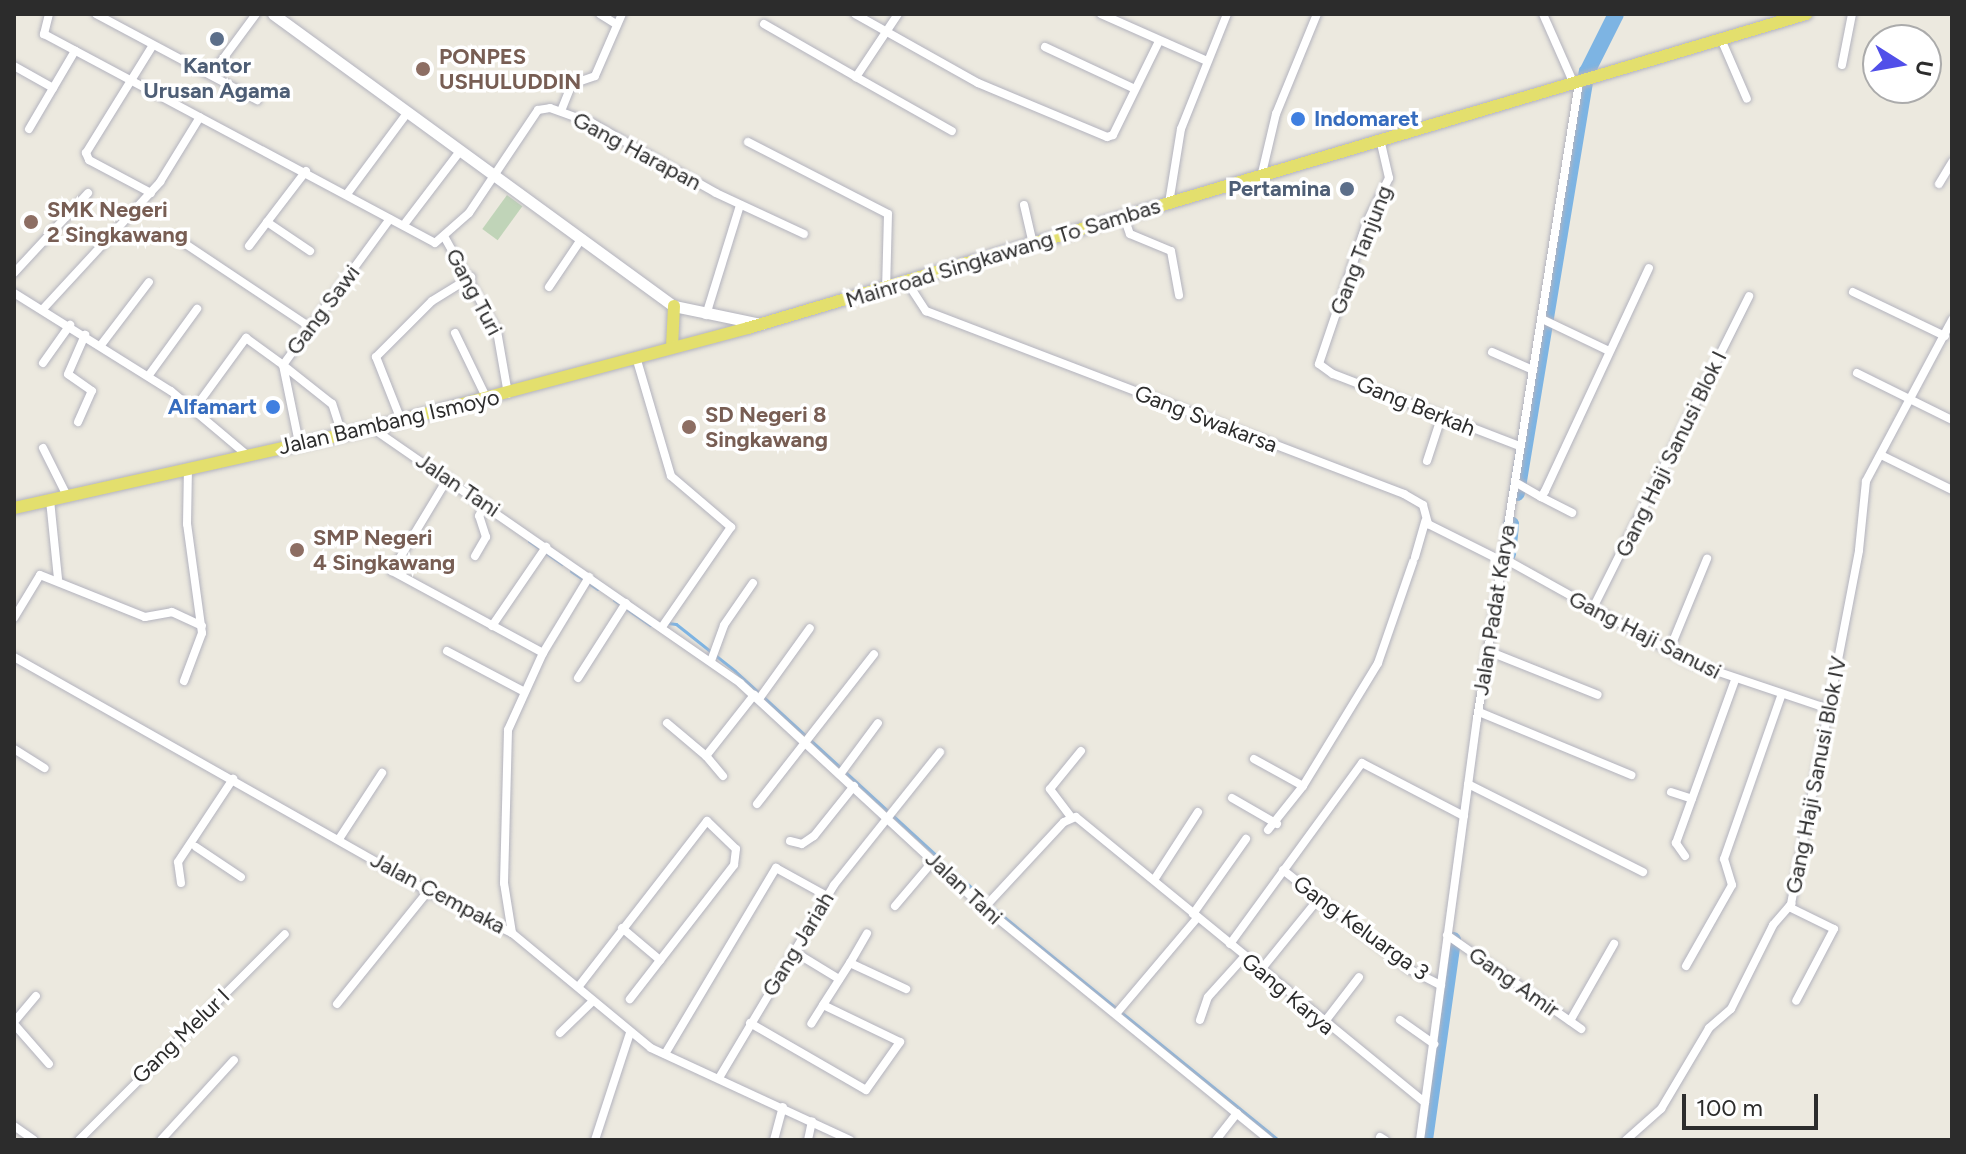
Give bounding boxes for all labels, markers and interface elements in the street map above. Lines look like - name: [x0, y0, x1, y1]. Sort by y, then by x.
- north arrow: [1862, 24, 1942, 104]
- marker: Kantor Urusan Agama: [208, 30, 226, 48]
- place label: PONPES USHULUDDIN: [439, 43, 581, 94]
- place label: Kantor Urusan Agama: [143, 52, 291, 104]
- text: U: [1909, 58, 1939, 78]
- marker: PONPES USHULUDDIN: [414, 60, 432, 78]
- street label: Gang Harapan: [568, 106, 706, 196]
- place label: Indomaret: [1314, 106, 1419, 132]
- marker: Indomaret: [1289, 110, 1307, 128]
- place label: Pertamina: [1228, 176, 1331, 202]
- marker: Pertamina: [1338, 180, 1356, 198]
- street label: Gang Tanjung: [1324, 182, 1398, 318]
- street label: Mainroad Singkawang To Sambas: [842, 192, 1164, 314]
- place label: SMK Negeri 2 Singkawang: [47, 196, 188, 248]
- marker: SMK Negeri 2 Singkawang: [22, 213, 40, 231]
- street label: Gang Turi: [440, 244, 508, 340]
- street label: Gang Sawi: [281, 260, 365, 360]
- street label: Gang Haji Sanusi Blok I: [1610, 347, 1732, 561]
- street label: Gang Berkah: [1353, 370, 1479, 442]
- street label: Gang Swakarsa: [1131, 380, 1281, 458]
- street label: Jalan Bambang Ismoyo: [276, 384, 502, 460]
- place label: Alfamart: [168, 394, 257, 420]
- marker: Alfamart: [264, 398, 282, 416]
- place label: SD Negeri 8 Singkawang: [705, 401, 828, 452]
- marker: SD Negeri 8 Singkawang: [680, 418, 698, 436]
- street label: Jalan Tani: [411, 447, 505, 523]
- street label: Jalan Padat Karya: [1467, 523, 1521, 697]
- place label: SMP Negeri 4 Singkawang: [313, 524, 455, 576]
- marker: SMP Negeri 4 Singkawang: [288, 541, 306, 559]
- street label: Gang Haji Sanusi: [1564, 585, 1726, 685]
- street label: Gang Haji Sanusi Blok IV: [1780, 654, 1852, 896]
- street label: Jalan Cempaka: [366, 846, 510, 940]
- street label: Jalan Tani: [920, 846, 1008, 930]
- street label: Gang Keluarga 3: [1288, 870, 1434, 986]
- street label: Gang Jariah: [757, 887, 839, 1001]
- street label: Gang Amir: [1464, 941, 1564, 1023]
- street label: Gang Karya: [1236, 948, 1340, 1040]
- street label: Gang Melur I: [127, 983, 235, 1089]
- scale bar: [1686, 1078, 1822, 1128]
- text: 100 m: [1696, 1093, 1763, 1122]

